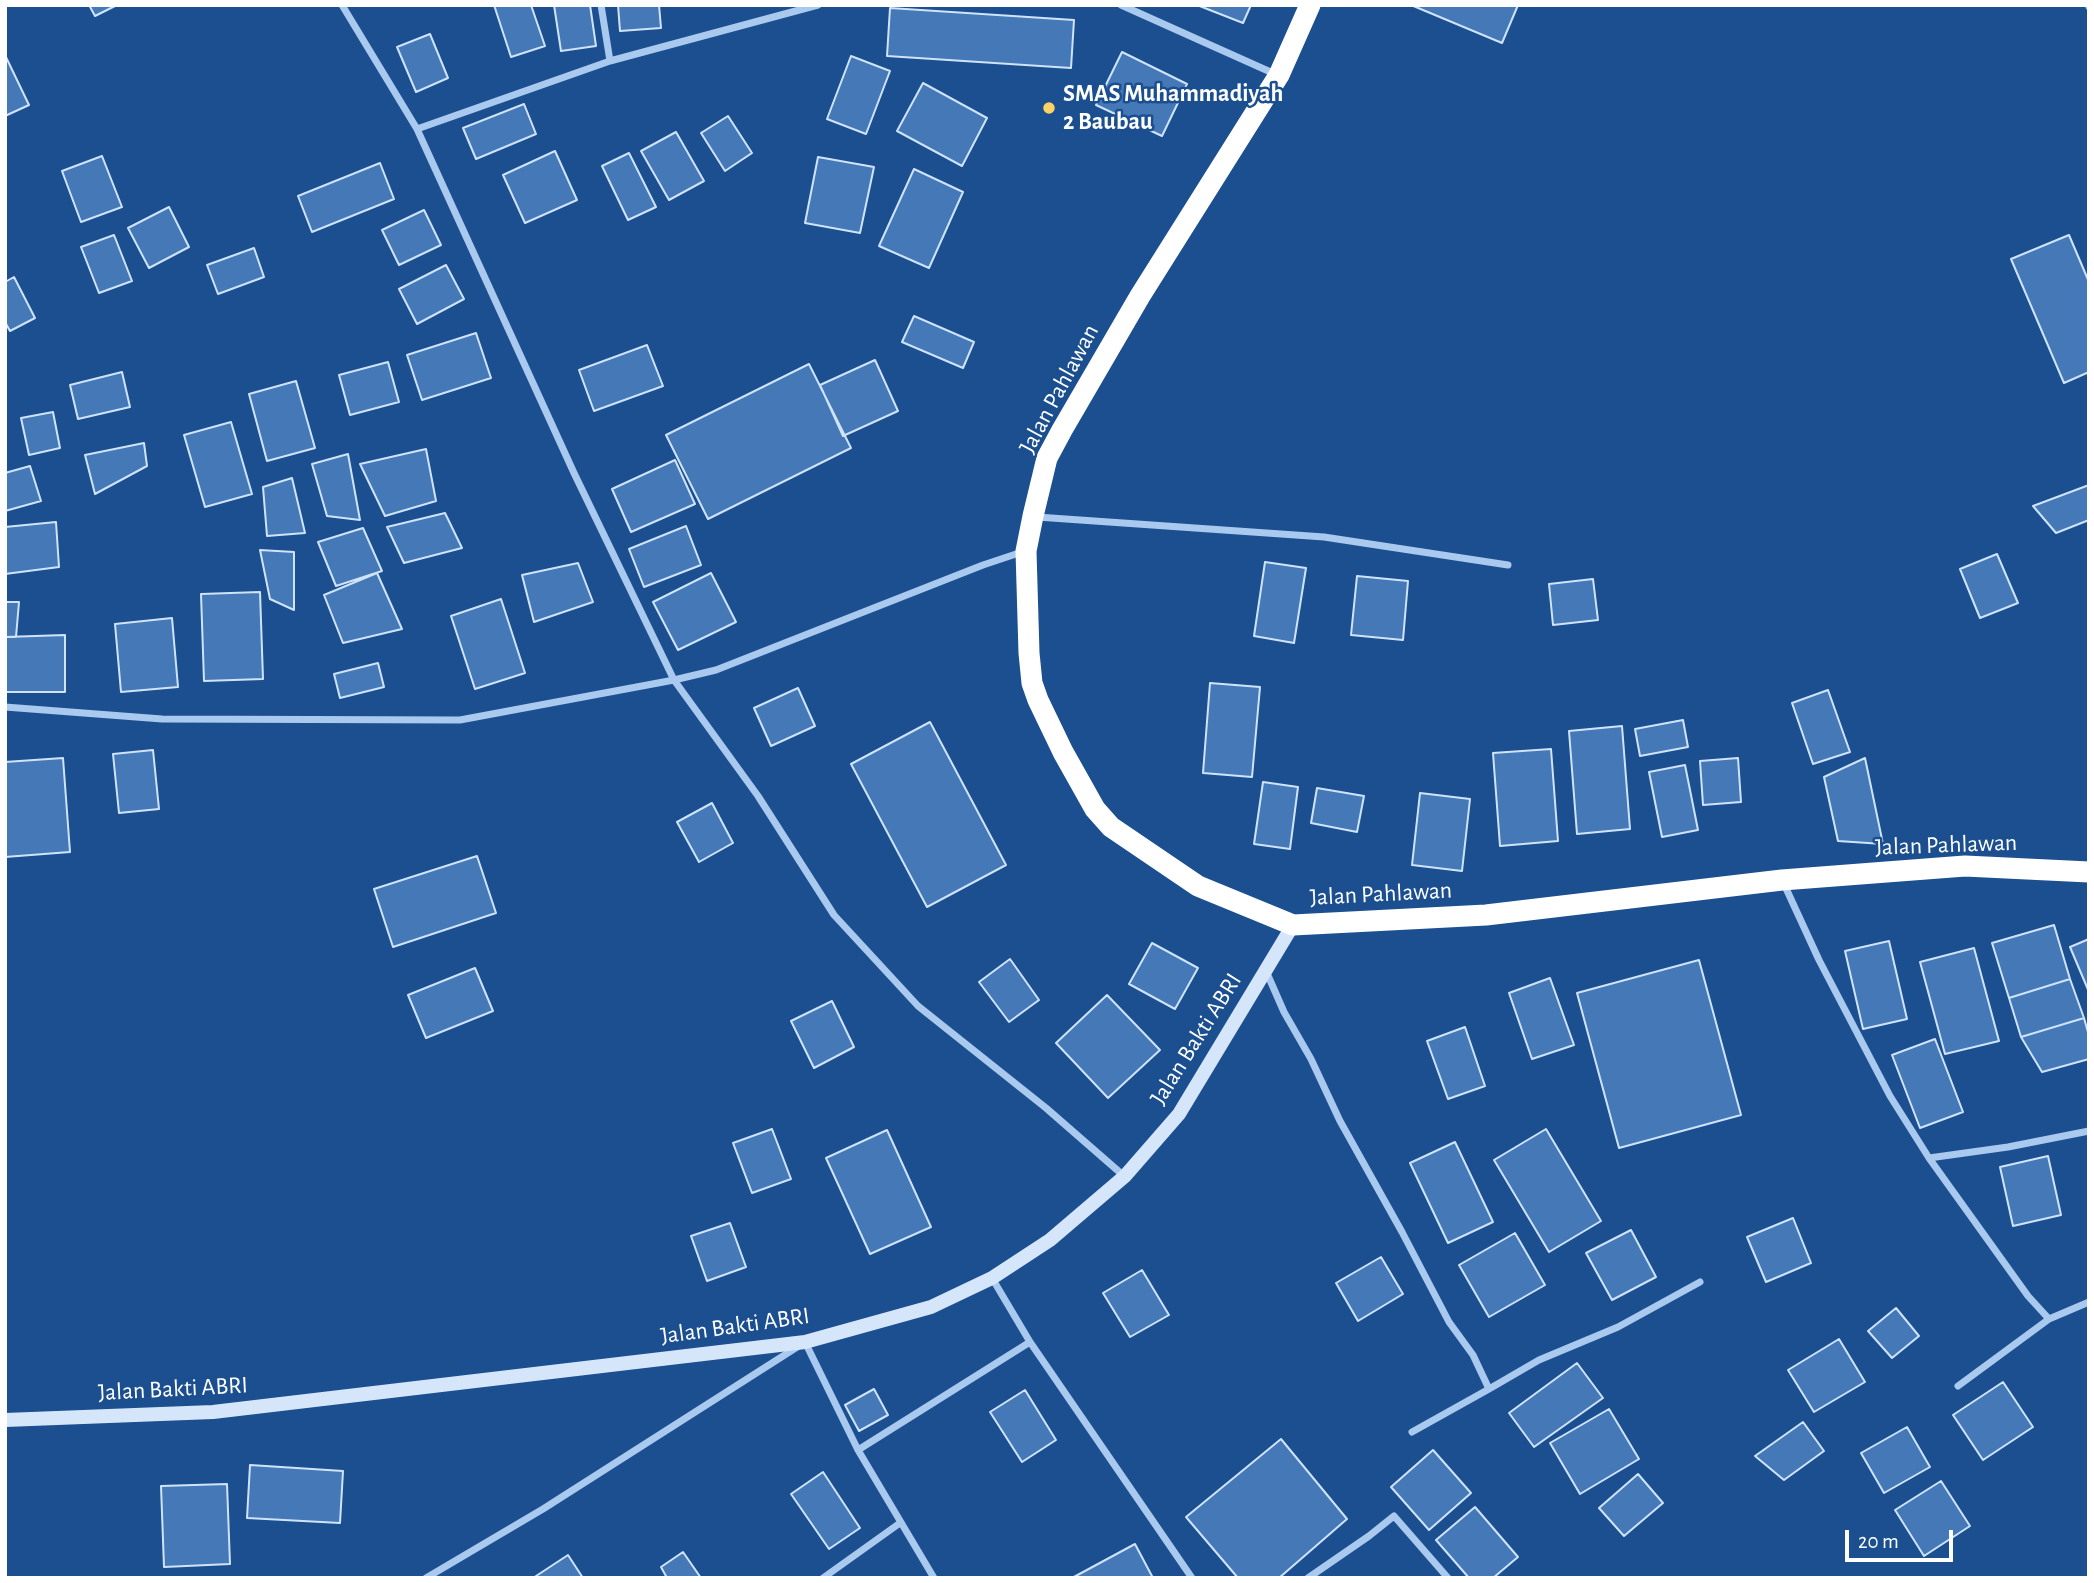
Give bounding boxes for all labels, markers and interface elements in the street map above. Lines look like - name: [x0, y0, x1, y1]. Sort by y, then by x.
- place label: SMAS Muhammadiyah 2 Baubau: [1063, 80, 1283, 136]
- marker: SMAS Muhammadiyah 2 Baubau: [1041, 100, 1057, 116]
- street label: Jalan Pahlawan: [1013, 319, 1105, 459]
- street label: Jalan Pahlawan: [1874, 828, 2018, 862]
- street label: Jalan Pahlawan: [1309, 876, 1453, 912]
- street label: Jalan Bakti ABRI: [1144, 968, 1248, 1110]
- street label: Jalan Bakti ABRI: [659, 1301, 811, 1351]
- street label: Jalan Bakti ABRI: [97, 1371, 249, 1407]
- scale bar: [1849, 1516, 1958, 1560]
- text: 20 m: [1858, 1531, 1899, 1552]

